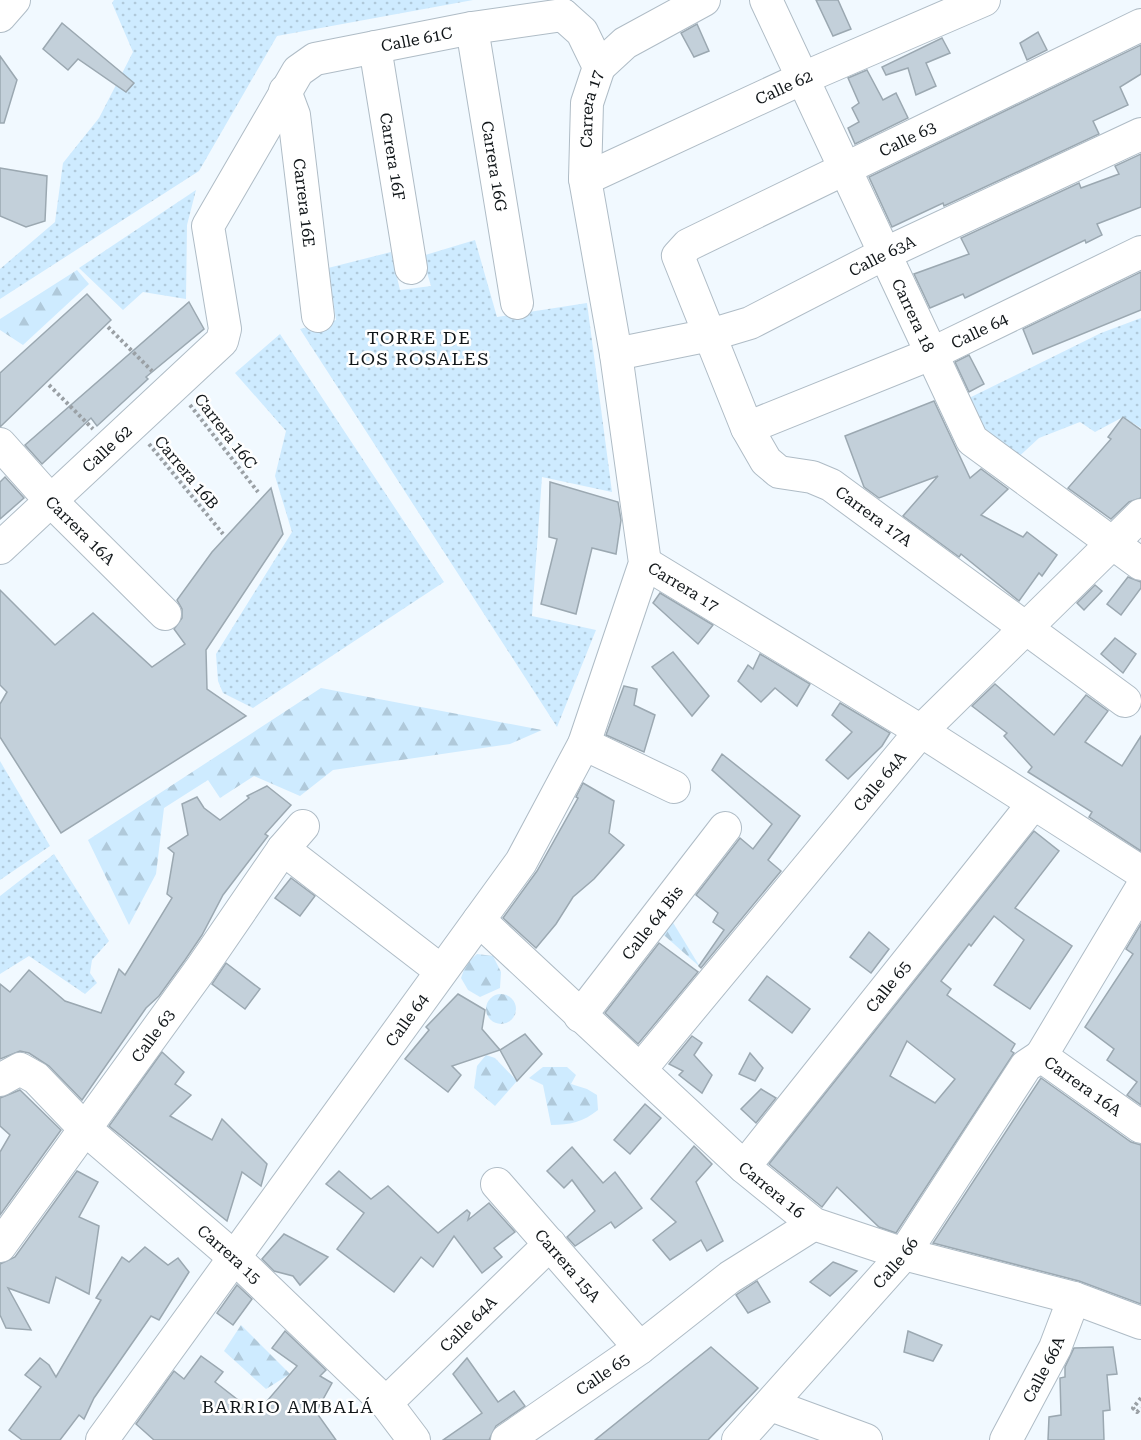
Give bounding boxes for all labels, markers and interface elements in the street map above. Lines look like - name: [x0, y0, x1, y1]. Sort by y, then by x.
- street label: Calle 61C: [379, 23, 454, 56]
- street label: Calle 62: [752, 66, 815, 109]
- street label: Carrera 17: [577, 68, 607, 148]
- street label: Carrera 16F: [376, 111, 409, 202]
- street label: Calle 63: [876, 117, 939, 161]
- street label: Carrera 16G: [477, 120, 511, 214]
- street label: Carrera 16E: [289, 157, 319, 248]
- street label: Calle 63A: [846, 231, 919, 280]
- street label: Carrera 18: [888, 276, 938, 355]
- street label: Calle 64: [948, 309, 1011, 353]
- district label: TORRE DE LOS ROSALES: [348, 327, 490, 369]
- street label: Carrera 16C: [190, 390, 261, 473]
- street label: Calle 62: [78, 421, 136, 477]
- street label: Carrera 16B: [151, 432, 223, 513]
- street label: Carrera 17A: [832, 482, 916, 551]
- street label: Carrera 16A: [41, 492, 119, 570]
- street label: Carrera 17: [644, 558, 722, 616]
- street label: Calle 64A: [849, 747, 911, 815]
- street label: Calle 64 Bis: [618, 882, 687, 964]
- street label: Calle 65: [862, 957, 915, 1016]
- street label: Calle 64: [381, 990, 433, 1050]
- street label: Calle 63: [127, 1006, 179, 1066]
- street label: Carrera 16A: [1040, 1052, 1126, 1121]
- street label: Carrera 16: [735, 1158, 808, 1222]
- street label: Carrera 15: [193, 1221, 265, 1288]
- street label: Carrera 15A: [531, 1225, 605, 1307]
- street label: Calle 66: [869, 1234, 922, 1293]
- street label: Calle 64A: [436, 1292, 501, 1356]
- street label: Calle 66A: [1019, 1333, 1069, 1406]
- street label: Calle 65: [572, 1349, 633, 1400]
- district label: BARRIO AMBALÁ: [202, 1396, 374, 1417]

